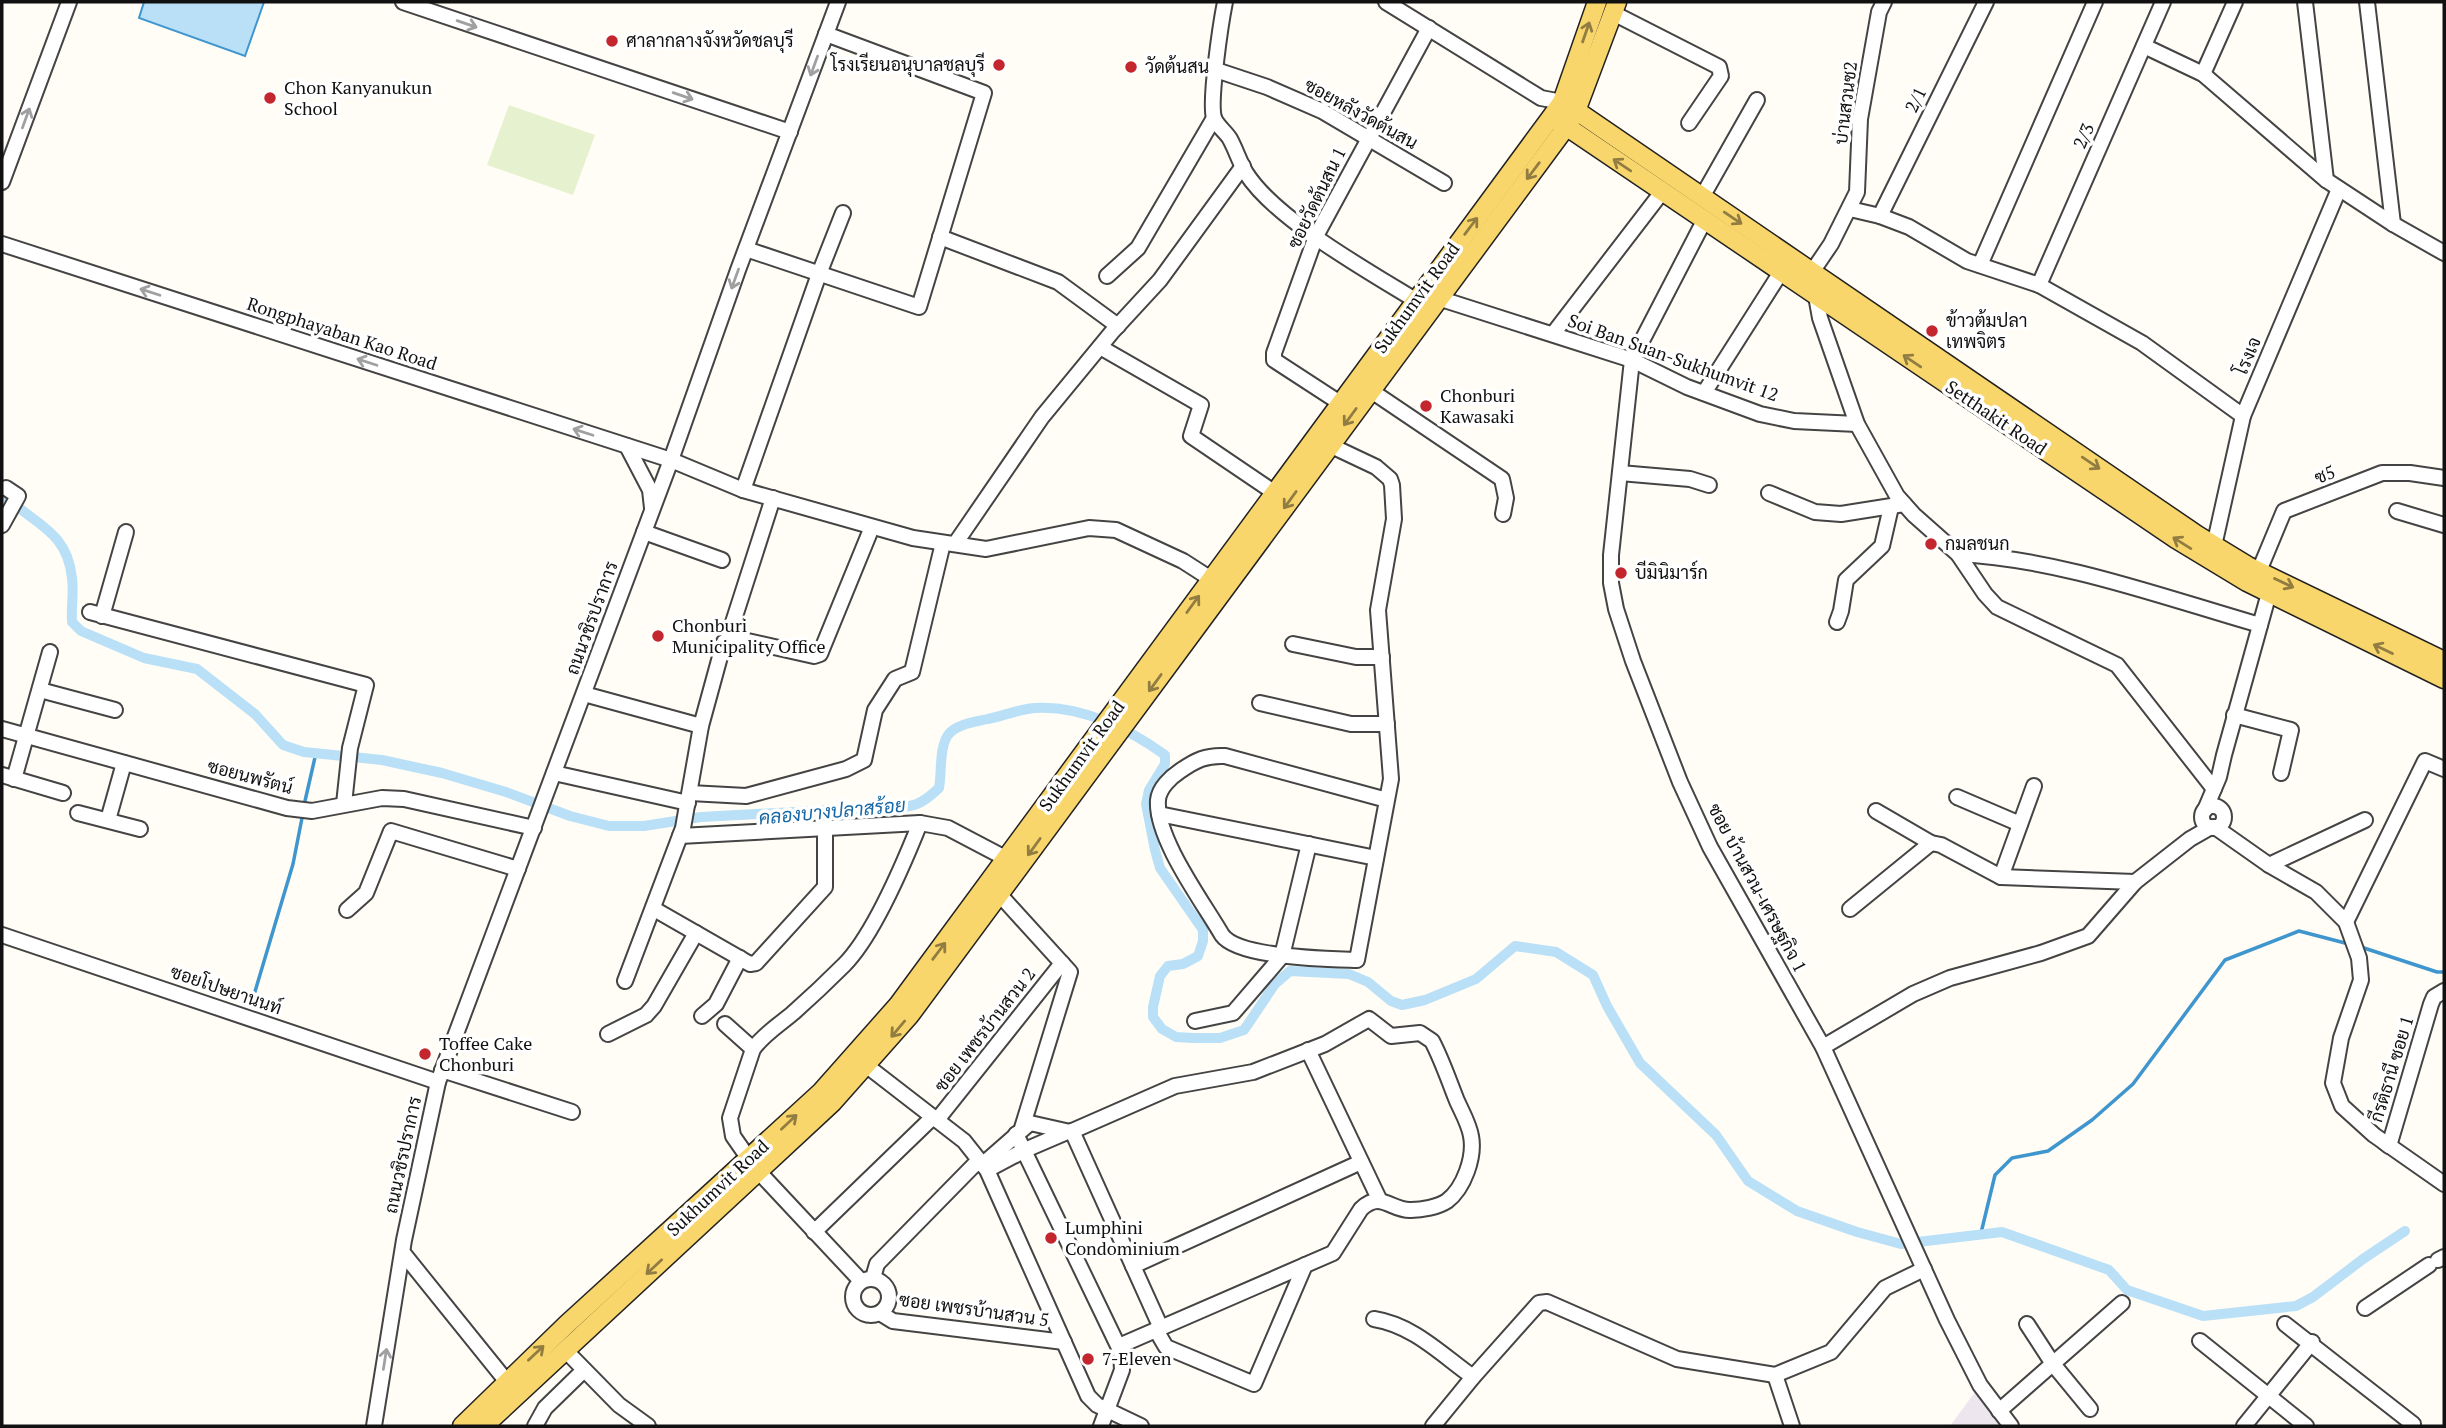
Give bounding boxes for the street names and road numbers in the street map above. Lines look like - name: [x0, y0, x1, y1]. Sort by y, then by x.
- street label: บ่านสวนซ2: [1828, 60, 1862, 146]
- street label: ซอยหลังวัดต้นสน: [1300, 72, 1422, 154]
- street label: 2/1: [1899, 83, 1931, 116]
- street label: 2/3: [2067, 119, 2099, 152]
- street label: ซอยวัดต้นสน 1: [1281, 143, 1351, 252]
- street label: Sukhumvit Road: [1368, 237, 1465, 358]
- street label: Rongphayaban Kao Road: [244, 291, 440, 375]
- street label: Soi Ban Suan-Sukhumvit 12: [1565, 308, 1782, 406]
- street label: โรงเจ: [2228, 333, 2266, 379]
- street label: Setthakit Road: [1941, 374, 2052, 460]
- street label: ซ5: [2311, 459, 2339, 489]
- street label: ถนนวชิรปราการ: [559, 557, 623, 678]
- street label: Sukhumvit Road: [1033, 695, 1130, 816]
- street label: ซอยนพรัตน์: [205, 753, 296, 799]
- street label: ซอย บ้านสวน-เศรษฐกิจ 1: [1702, 799, 1813, 977]
- street label: ซอยโปษยานนท์: [167, 959, 285, 1019]
- street label: ซอย เพชรบ้านสวน 2: [928, 962, 1040, 1096]
- street label: กีรติธานี ซอย 1: [2363, 1012, 2419, 1125]
- street label: ถนนวชิรปราการ: [378, 1094, 426, 1216]
- street label: Sukhumvit Road: [661, 1134, 774, 1241]
- street label: ซอย เพชรบ้านสวน 5: [898, 1287, 1051, 1331]

